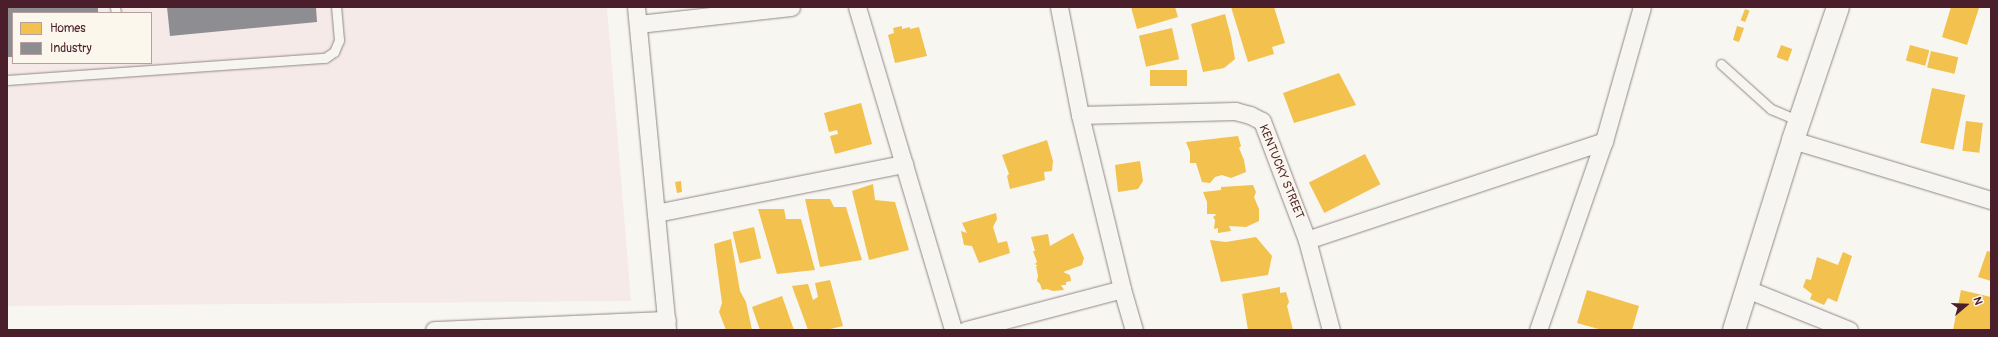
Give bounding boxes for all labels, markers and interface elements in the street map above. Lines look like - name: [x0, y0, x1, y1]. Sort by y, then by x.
- legend: [12, 12, 152, 64]
- text: Homes: [50, 21, 86, 36]
- text: Industry: [50, 41, 92, 56]
- street label: KENTUCKY STREET: [1256, 123, 1306, 221]
- north arrow: [1946, 285, 1986, 325]
- text: N: [1970, 295, 1985, 307]

